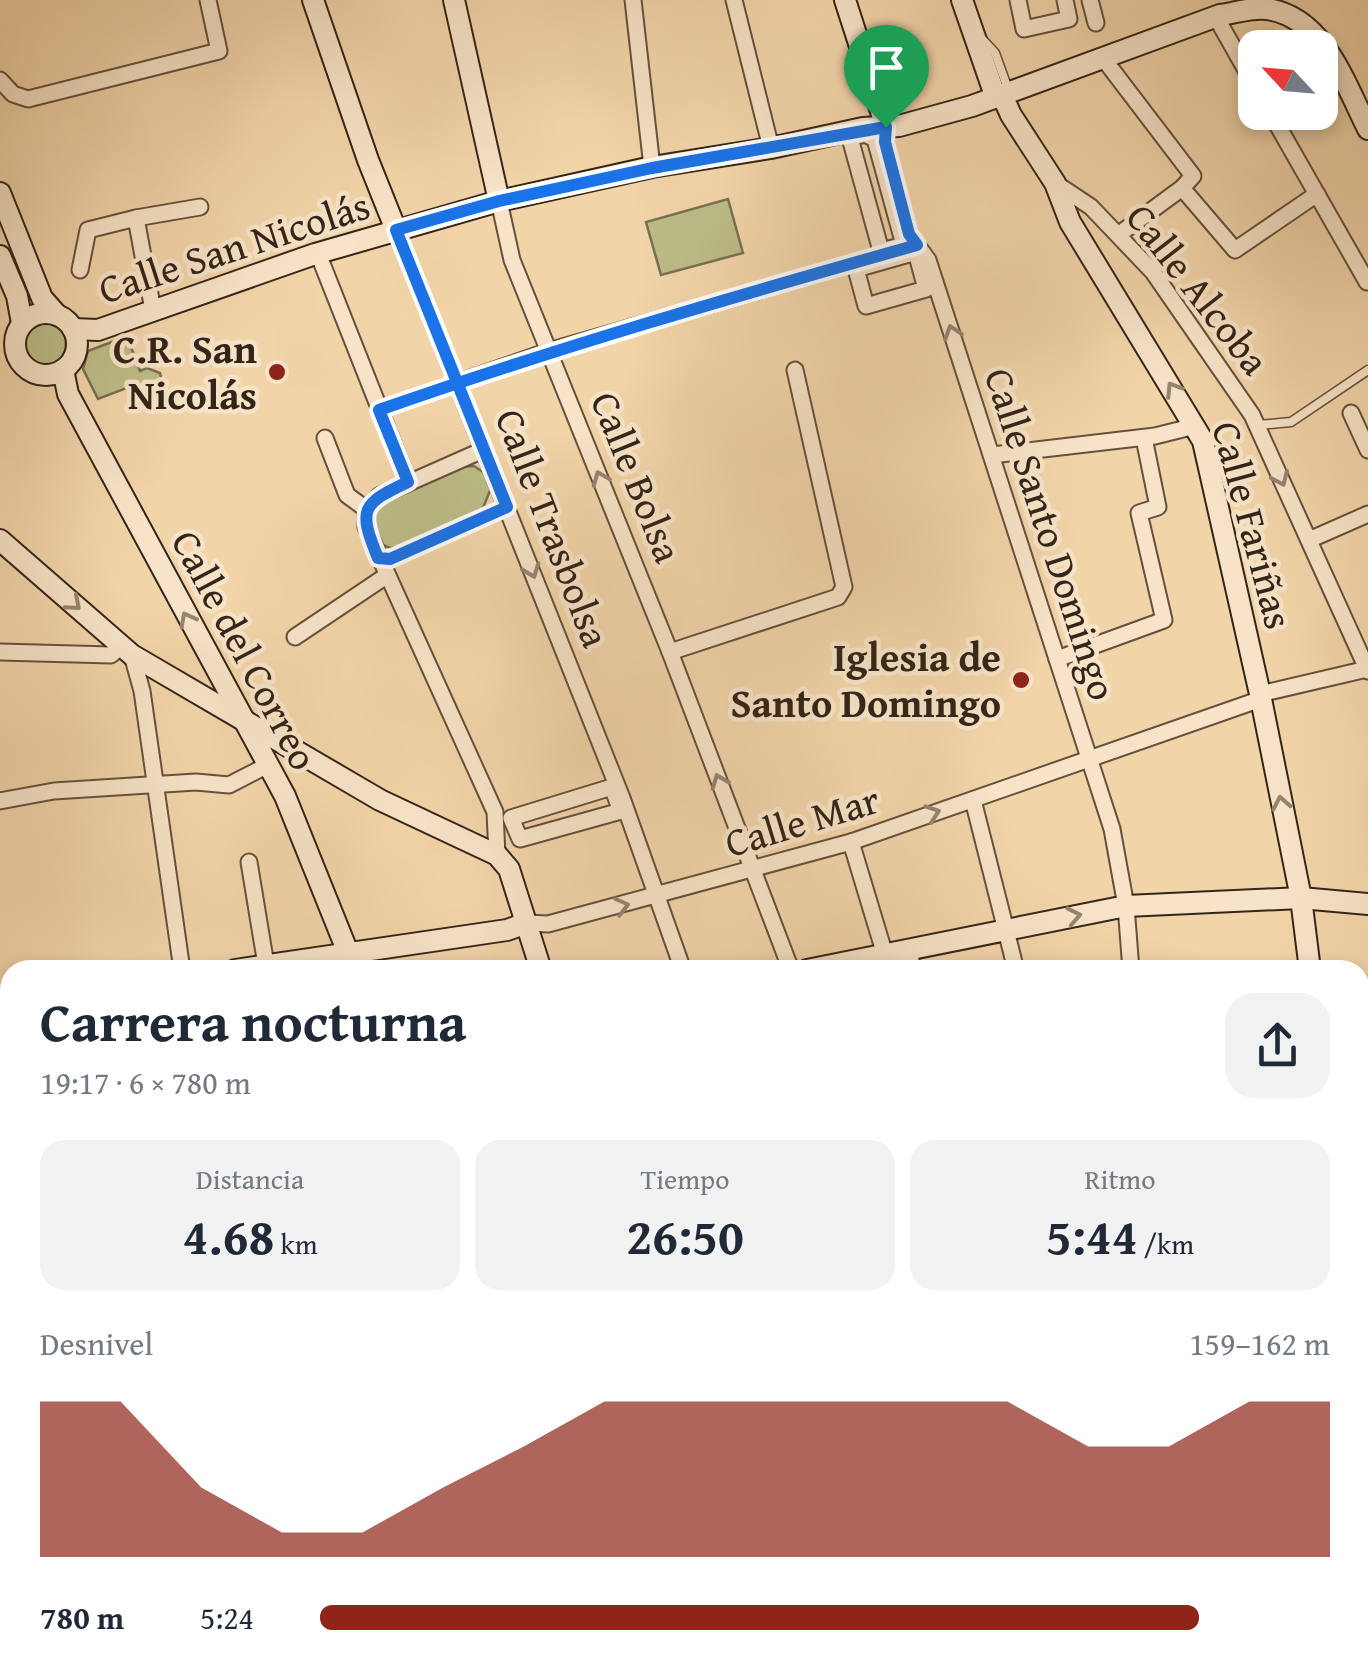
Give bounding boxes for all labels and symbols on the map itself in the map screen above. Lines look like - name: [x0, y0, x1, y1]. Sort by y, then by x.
- pin: [844, 25, 929, 128]
- north arrow: [1238, 30, 1338, 130]
- street label: Calle San Nicolás: [91, 175, 377, 318]
- street label: Calle Alcoba: [1112, 190, 1284, 387]
- place label: C.R. San Nicolás: [113, 319, 257, 424]
- one-way arrow: [943, 324, 963, 341]
- street label: Calle Santo Domingo: [970, 360, 1133, 708]
- marker: C.R. San Nicolás: [266, 361, 288, 383]
- street label: Calle Bolsa: [576, 382, 699, 571]
- one-way arrow: [1166, 382, 1185, 400]
- street label: Calle Trasbolsa: [481, 400, 626, 656]
- street label: Calle Fariñas: [1197, 415, 1309, 635]
- one-way arrow: [1269, 469, 1289, 487]
- one-way arrow: [592, 470, 612, 488]
- street label: Calle del Correo: [157, 519, 334, 780]
- one-way arrow: [521, 561, 541, 579]
- one-way arrow: [62, 593, 80, 611]
- one-way arrow: [180, 611, 199, 629]
- place label: Iglesia de Santo Domingo: [731, 627, 1001, 732]
- marker: Iglesia de Santo Domingo: [1010, 669, 1032, 691]
- street label: Calle Mar: [717, 769, 886, 872]
- one-way arrow: [710, 773, 731, 790]
- one-way arrow: [1272, 795, 1293, 812]
- one-way arrow: [924, 805, 941, 825]
- one-way arrow: [613, 897, 630, 918]
- one-way arrow: [1066, 907, 1083, 928]

